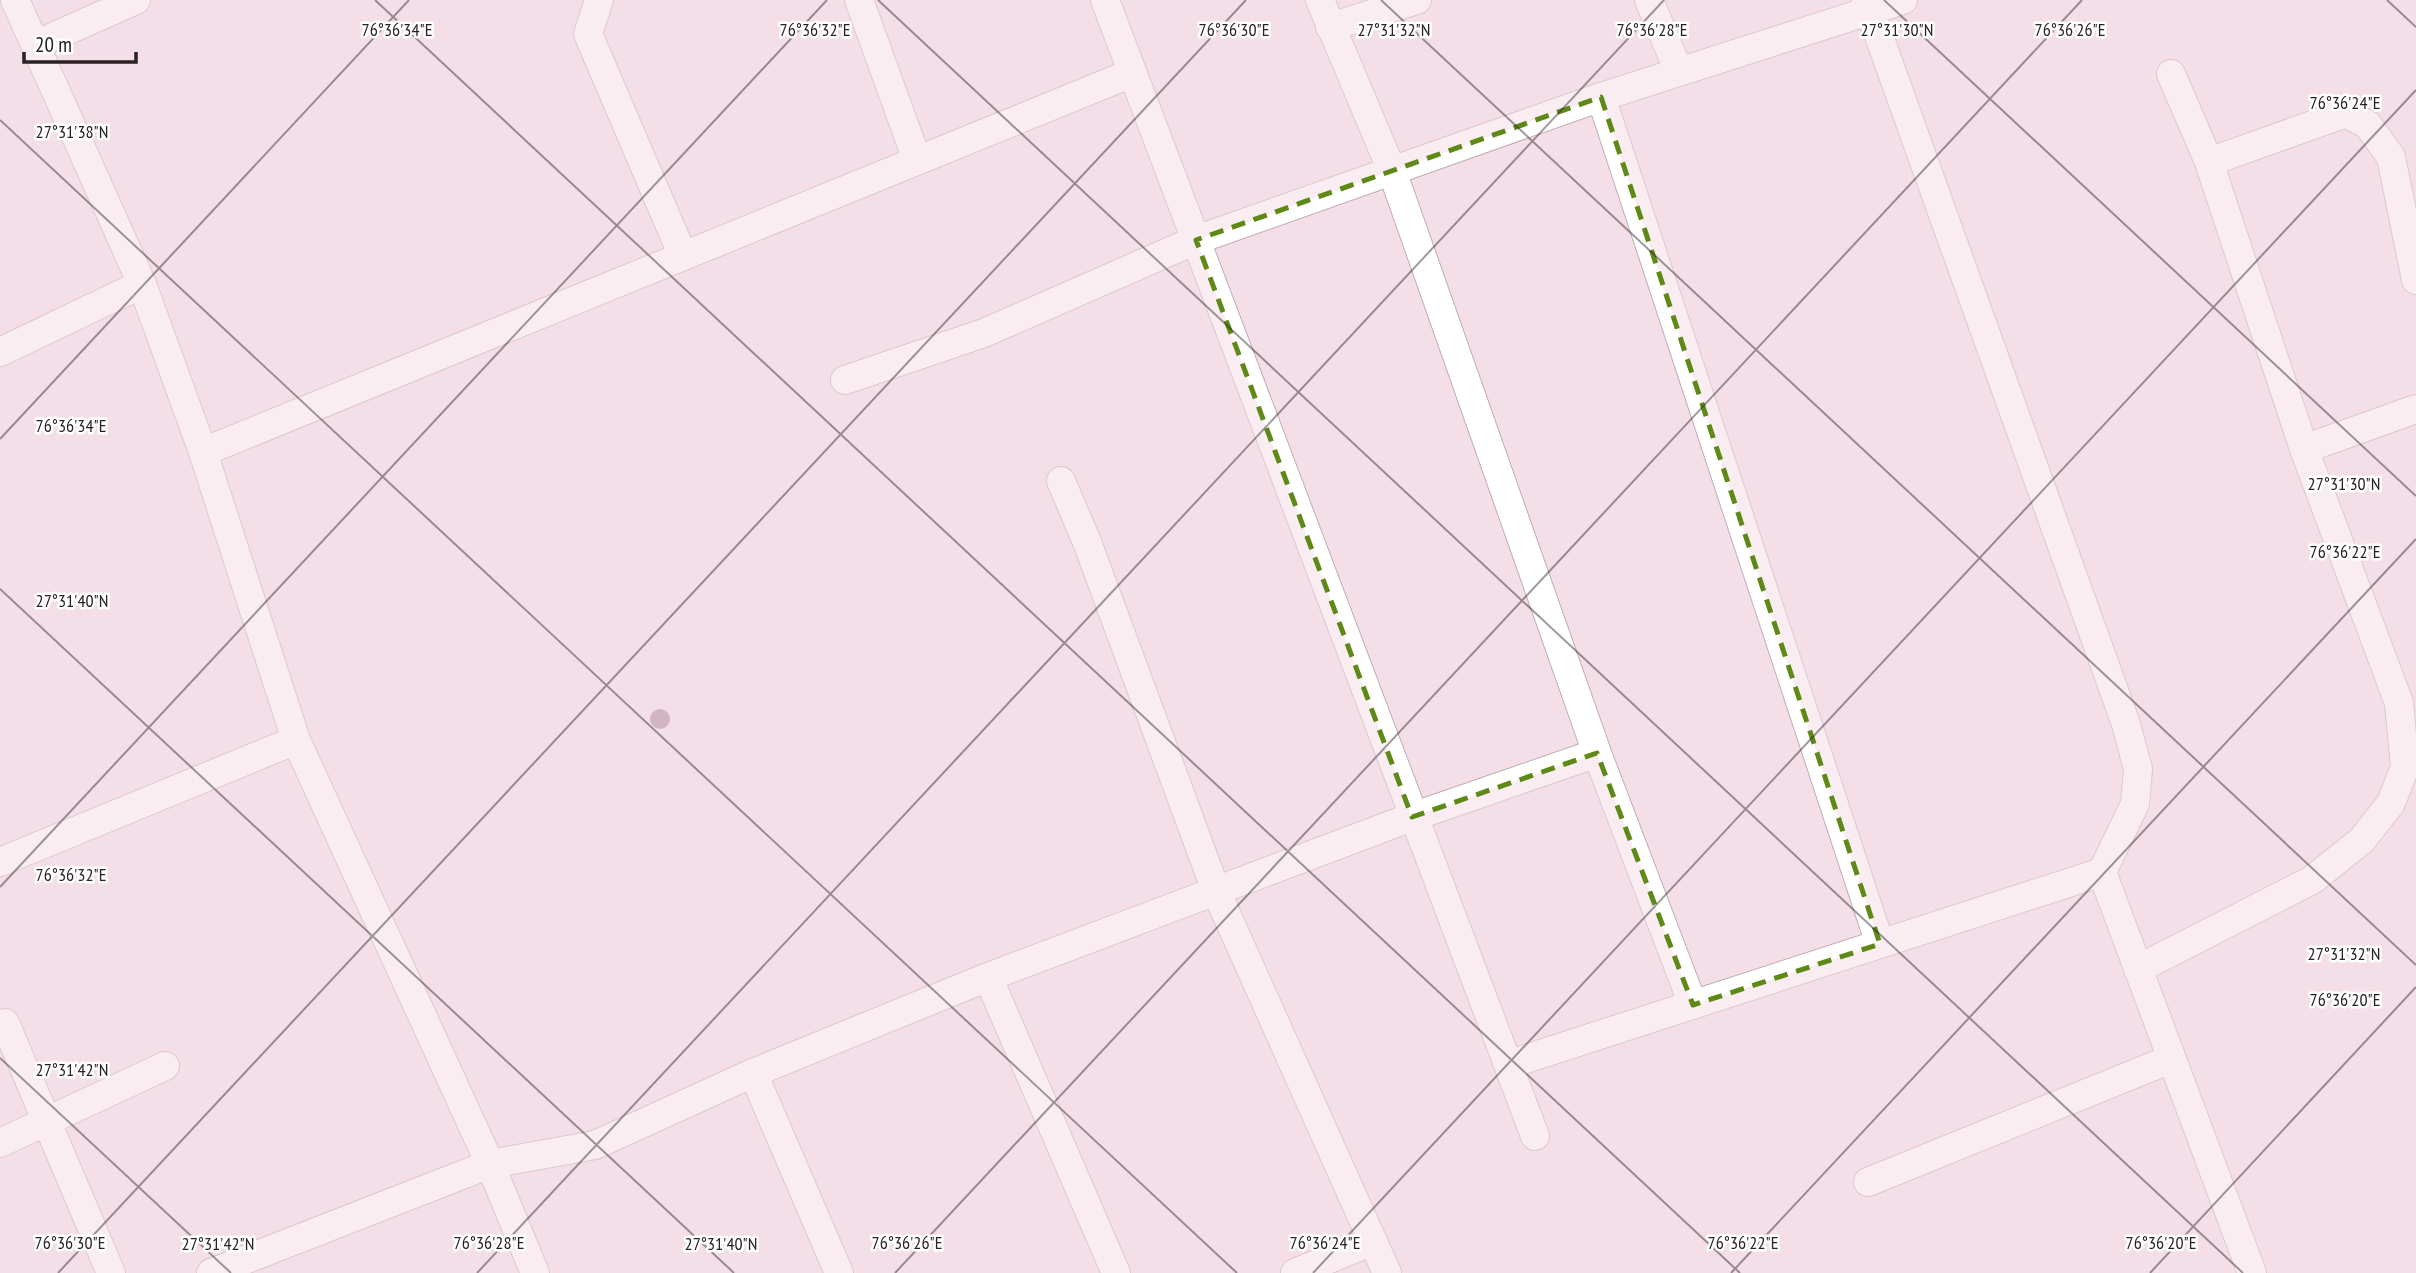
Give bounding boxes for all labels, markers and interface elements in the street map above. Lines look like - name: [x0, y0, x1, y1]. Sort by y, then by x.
- text: 76°36'34"E: [362, 18, 432, 41]
- text: 76°36'32"E: [780, 18, 850, 41]
- text: 76°36'30"E: [1199, 18, 1269, 41]
- text: 27°31'32"N: [1358, 18, 1430, 41]
- text: 76°36'28"E: [1617, 18, 1687, 41]
- text: 27°31'30"N: [1861, 18, 1933, 41]
- text: 76°36'26"E: [2035, 18, 2105, 41]
- scale bar: [24, 21, 136, 65]
- text: 20 m: [35, 31, 72, 58]
- text: 76°36'24"E: [2310, 91, 2380, 114]
- text: 27°31'38"N: [36, 120, 108, 143]
- text: 76°36'34"E: [36, 414, 106, 437]
- text: 27°31'30"N: [2308, 472, 2380, 495]
- text: 76°36'22"E: [2310, 540, 2380, 563]
- text: 27°31'40"N: [36, 589, 108, 612]
- text: 76°36'32"E: [36, 863, 106, 886]
- text: 27°31'32"N: [2308, 942, 2380, 965]
- text: 76°36'20"E: [2310, 988, 2380, 1011]
- text: 27°31'42"N: [36, 1058, 108, 1081]
- text: 76°36'30"E: [35, 1231, 105, 1254]
- text: 76°36'28"E: [454, 1231, 524, 1254]
- text: 76°36'26"E: [872, 1231, 942, 1254]
- text: 76°36'24"E: [1290, 1231, 1360, 1254]
- text: 76°36'22"E: [1708, 1231, 1778, 1254]
- text: 76°36'20"E: [2126, 1231, 2196, 1254]
- text: 27°31'42"N: [182, 1232, 254, 1255]
- text: 27°31'40"N: [685, 1232, 757, 1255]

